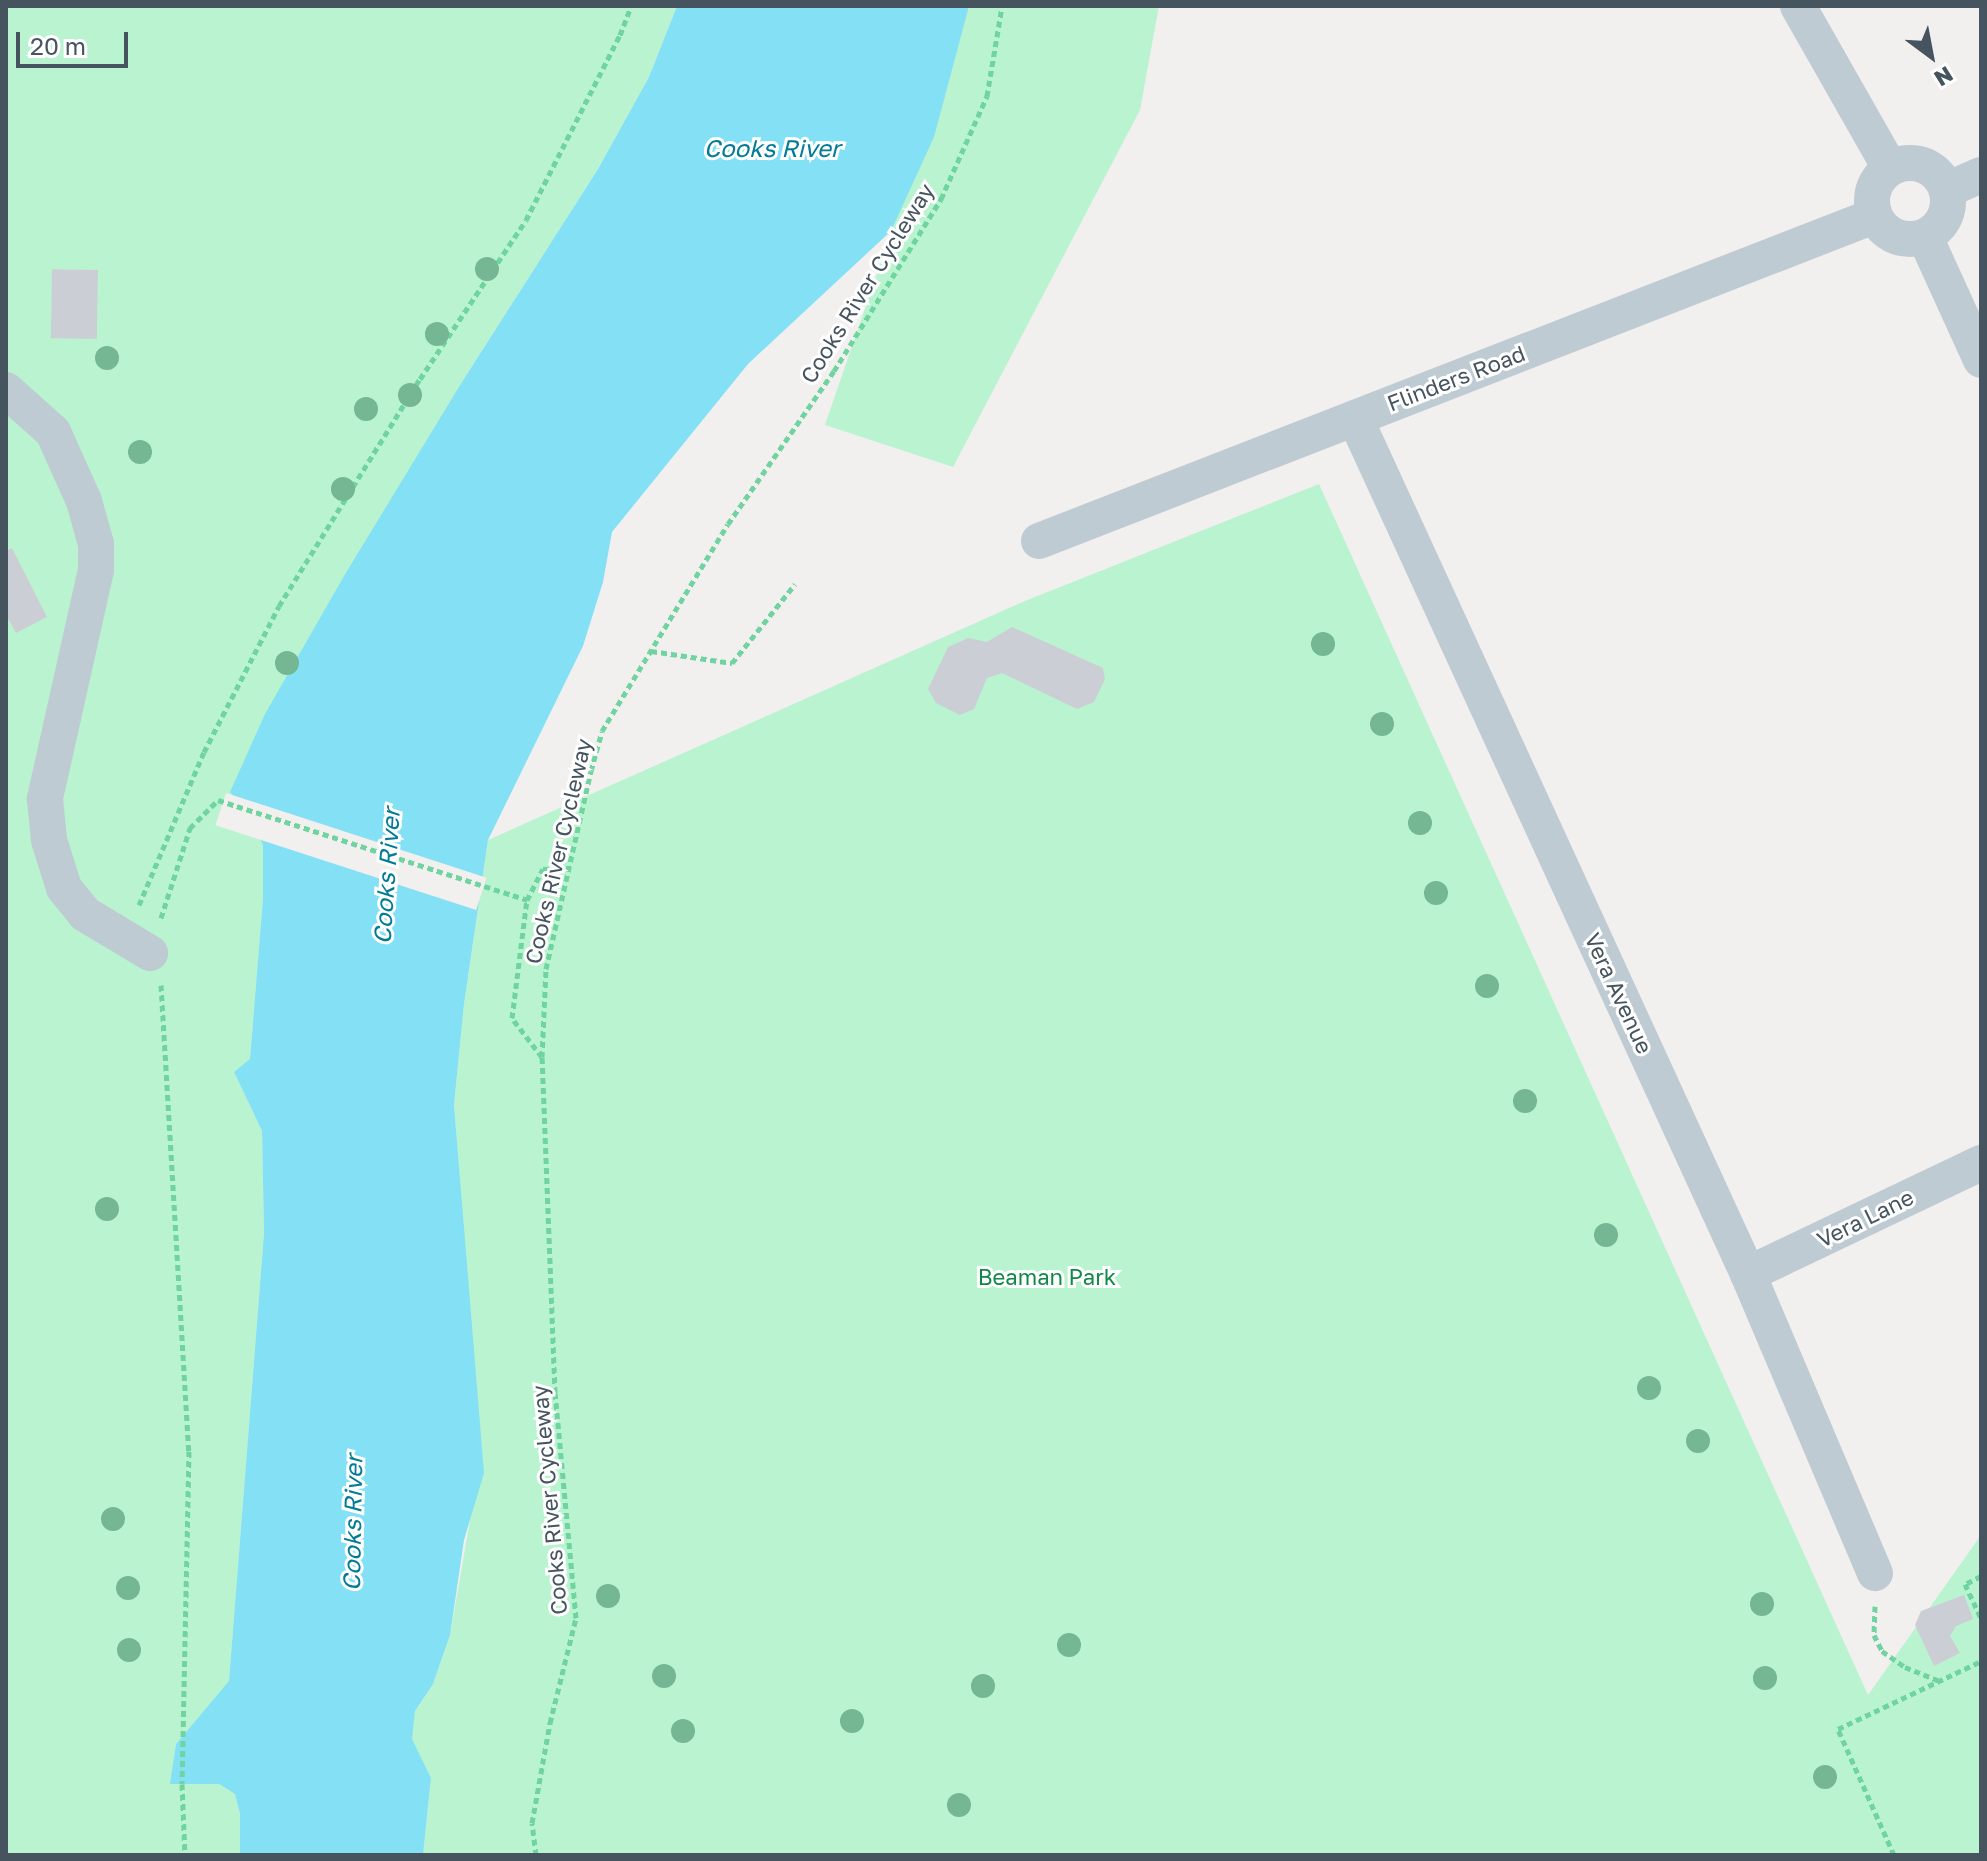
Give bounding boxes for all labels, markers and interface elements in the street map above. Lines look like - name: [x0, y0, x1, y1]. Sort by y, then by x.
- scale bar: [20, 16, 132, 66]
- north arrow: [1891, 16, 1971, 96]
- text: 20 m: [30, 31, 86, 60]
- text: N: [1930, 61, 1958, 93]
- water label: Cooks River: [704, 134, 840, 162]
- street label: Cooks River Cycleway: [795, 178, 939, 388]
- street label: Flinders Road: [1383, 340, 1529, 416]
- street label: Cooks River Cycleway: [519, 736, 597, 966]
- water label: Cooks River: [367, 807, 405, 945]
- street label: Vera Avenue: [1580, 928, 1658, 1058]
- street label: Vera Lane: [1812, 1183, 1918, 1253]
- park label: Beaman Park: [978, 1264, 1116, 1290]
- street label: Cooks River Cycleway: [526, 1384, 572, 1616]
- water label: Cooks River: [336, 1455, 368, 1591]

